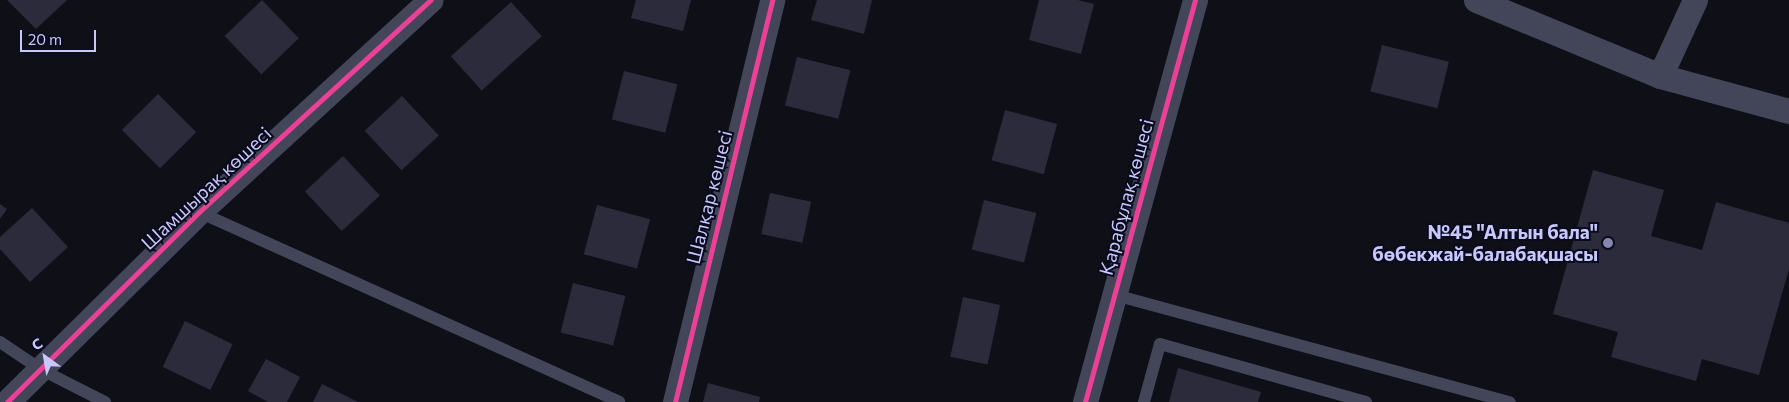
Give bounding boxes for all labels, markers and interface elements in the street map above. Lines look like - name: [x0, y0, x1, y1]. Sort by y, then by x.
- scale bar: [22, 20, 99, 52]
- text: 20 m: [28, 30, 62, 48]
- street label: Қарабұлақ көшесі: [1094, 116, 1158, 278]
- street label: Шамшырақ көшесі: [136, 122, 276, 254]
- street label: Шалқар көшесі: [681, 128, 737, 266]
- place label: №45 "Алтын бала" бөбекжай-балабақшасы: [1372, 221, 1598, 265]
- marker: №45 "Алтын бала" бөбекжай-балабақшасы: [1602, 237, 1614, 249]
- north arrow: [20, 332, 70, 382]
- text: С: [28, 334, 45, 354]

